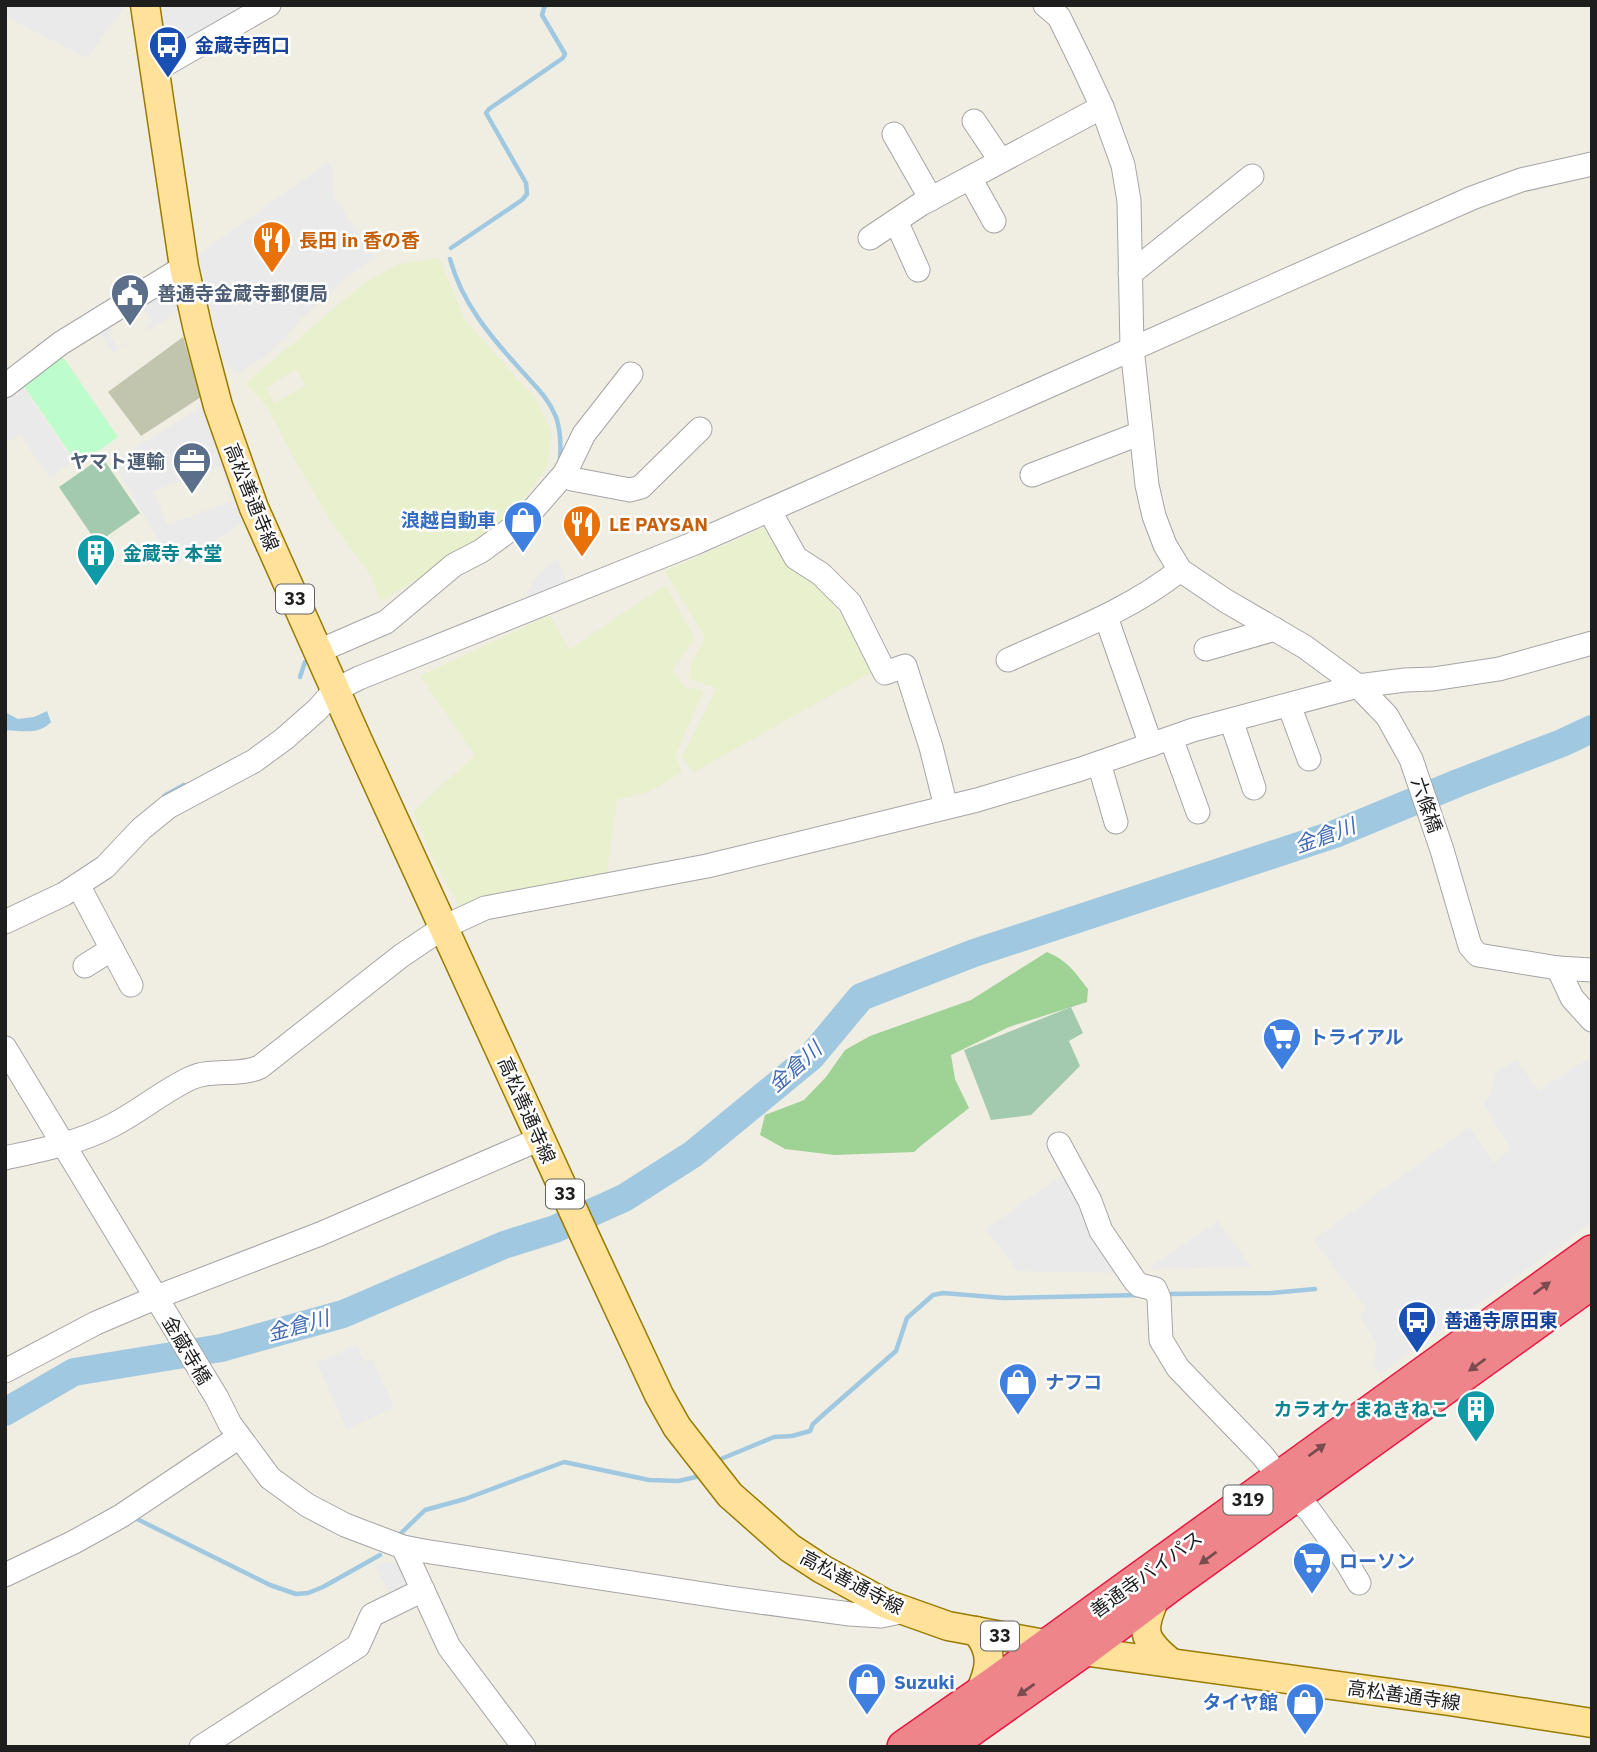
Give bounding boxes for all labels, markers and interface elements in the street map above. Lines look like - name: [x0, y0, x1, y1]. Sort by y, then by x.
- bus stop icon: 金蔵寺西口: [147, 24, 189, 79]
- place label: 金蔵寺西口: [195, 33, 290, 57]
- restaurant icon: 長田 in 香の香: [251, 219, 293, 274]
- place label: 長田 in 香の香: [299, 228, 420, 252]
- public building icon: 善通寺金蔵寺郵便局: [109, 272, 151, 327]
- place label: 善通寺金蔵寺郵便局: [157, 281, 328, 305]
- office icon: ヤマト運輸: [171, 440, 213, 495]
- street label: 高松善通寺線: [220, 440, 284, 554]
- place label: ヤマト運輸: [70, 449, 165, 473]
- shop icon: 浪越自動車: [502, 499, 544, 554]
- restaurant icon: LE PAYSAN: [561, 503, 603, 558]
- place label: 浪越自動車: [401, 508, 496, 532]
- place label: LE PAYSAN: [609, 512, 708, 536]
- building icon: 金蔵寺 本堂: [75, 532, 117, 587]
- place label: 金蔵寺 本堂: [123, 541, 222, 565]
- road number: 33: [276, 584, 314, 614]
- street label: 六條橋: [1406, 774, 1448, 836]
- water label: 金倉川: [1290, 810, 1361, 859]
- supermarket icon: トライアル: [1261, 1016, 1303, 1071]
- place label: トライアル: [1309, 1025, 1404, 1049]
- water label: 金倉川: [762, 1033, 829, 1098]
- street label: 高松善通寺線: [493, 1053, 561, 1167]
- road number: 33: [546, 1180, 584, 1209]
- one-way arrow: [1533, 1281, 1551, 1295]
- bus stop icon: 善通寺原田東: [1396, 1299, 1438, 1354]
- water label: 金倉川: [264, 1303, 334, 1347]
- place label: 善通寺原田東: [1444, 1308, 1558, 1332]
- street label: 金蔵寺橋: [157, 1311, 217, 1389]
- one-way arrow: [1468, 1358, 1486, 1372]
- shop icon: ナフコ: [997, 1361, 1039, 1416]
- place label: ナフコ: [1045, 1370, 1102, 1394]
- building icon: カラオケ まねきねこ: [1455, 1388, 1497, 1443]
- place label: カラオケ まねきねこ: [1274, 1397, 1449, 1421]
- one-way arrow: [1308, 1443, 1326, 1457]
- road number: 319: [1224, 1485, 1272, 1514]
- street label: 善通寺バイパス: [1085, 1525, 1207, 1623]
- supermarket icon: ローソン: [1291, 1540, 1333, 1595]
- street label: 高松善通寺線: [796, 1545, 908, 1619]
- place label: ローソン: [1339, 1549, 1415, 1573]
- one-way arrow: [1199, 1551, 1217, 1565]
- road number: 33: [981, 1622, 1019, 1651]
- shop icon: Suzuki: [846, 1661, 888, 1716]
- place label: Suzuki: [894, 1670, 955, 1694]
- street label: 高松善通寺線: [1346, 1675, 1462, 1715]
- shop icon: タイヤ館: [1284, 1681, 1326, 1736]
- one-way arrow: [1017, 1683, 1035, 1697]
- place label: タイヤ館: [1203, 1690, 1278, 1714]

